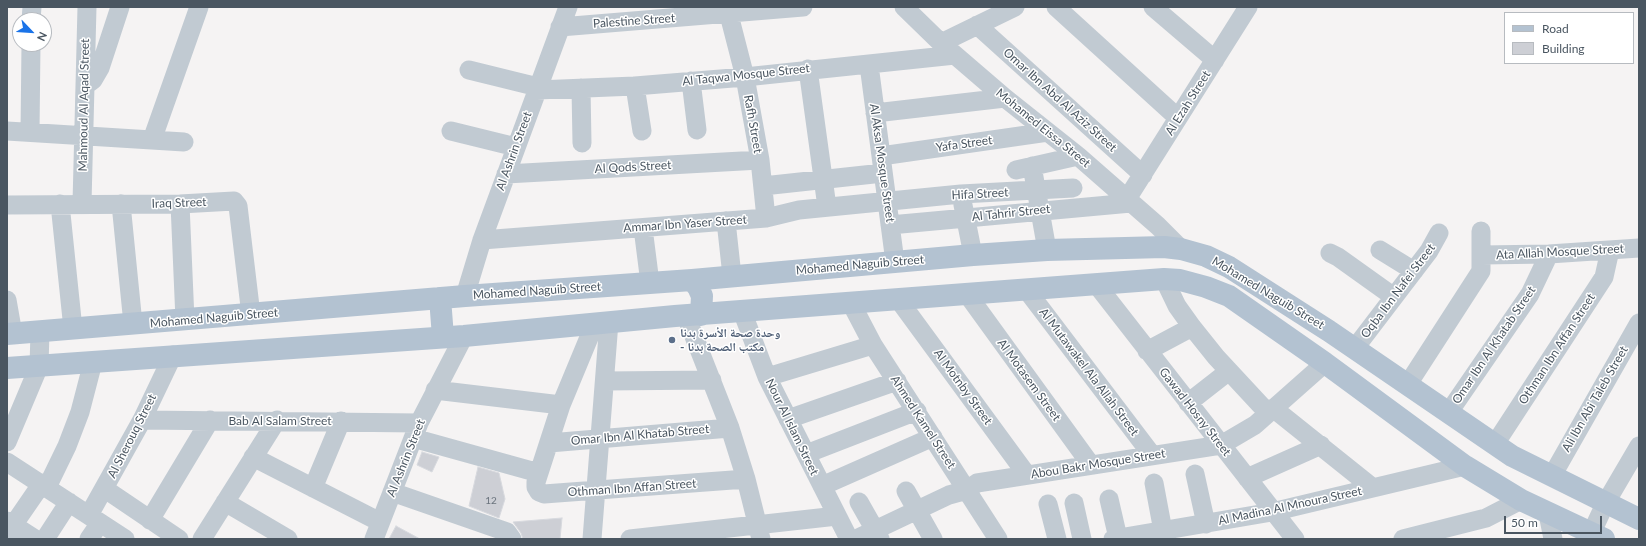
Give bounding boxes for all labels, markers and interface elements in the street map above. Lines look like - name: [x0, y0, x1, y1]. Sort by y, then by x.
- street label: Palestine Street: [592, 11, 676, 31]
- north arrow: [12, 12, 52, 52]
- legend: [1504, 12, 1634, 64]
- text: Road: [1542, 21, 1569, 36]
- text: N: [35, 30, 50, 43]
- street label: Mahmoud Al Aqad Street: [76, 38, 92, 172]
- text: Building: [1542, 41, 1585, 56]
- street label: Omar Ibn Abd Al Aziz Street: [1000, 45, 1120, 155]
- street label: Al Taqwa Mosque Street: [682, 61, 810, 89]
- street label: Al Ezah Street: [1162, 68, 1214, 138]
- street label: Mohamed Eissa Street: [993, 86, 1093, 170]
- street label: Rafh Street: [741, 94, 765, 154]
- street label: Al Aksa Mosque Street: [867, 103, 897, 223]
- street label: Al Ashrin Street: [493, 110, 535, 192]
- street label: Yafa Street: [935, 133, 993, 155]
- street label: Al Qods Street: [594, 158, 672, 176]
- street label: Hifa Street: [951, 185, 1009, 203]
- street label: Iraq Street: [151, 195, 207, 211]
- street label: Al Tahrir Street: [971, 202, 1051, 224]
- street label: Ammar Ibn Yaser Street: [623, 213, 747, 235]
- street label: Oqba Ibn Nafei Street: [1358, 241, 1438, 341]
- street label: Ata Allah Mosque Street: [1496, 241, 1624, 263]
- street label: Mohamed Naguib Street: [795, 252, 925, 278]
- street label: Mohamed Naguib Street: [1209, 254, 1327, 332]
- street label: Mohamed Naguib Street: [472, 279, 602, 303]
- street label: Omar Ibn Al Khatab Street: [1449, 283, 1539, 407]
- street label: Othman Ibn Affan Street: [1516, 291, 1598, 407]
- street label: Mohamed Naguib Street: [149, 305, 279, 331]
- street label: Al Mutawakel Ala Allah Street: [1036, 305, 1142, 439]
- place label: وحدة صحة الأسرة بدنا - مكتب الصحة بدنا: [680, 326, 781, 354]
- marker: وحدة صحة الأسرة بدنا - مكتب الصحة بدنا: [667, 335, 677, 345]
- street label: Al Motasem Street: [994, 336, 1064, 424]
- street label: Ali Ibn Abi Taleb Street: [1559, 344, 1631, 454]
- street label: Al Motnby Street: [931, 346, 995, 428]
- street label: Gawad Hosny Street: [1156, 365, 1234, 459]
- street label: Ahmed Kamel Street: [887, 373, 959, 471]
- street label: Nour Al Islam Street: [762, 376, 822, 478]
- street label: Al Sherouq Street: [105, 392, 159, 480]
- street label: Bab Al Salam Street: [228, 414, 332, 428]
- street label: Al Ashrin Street: [384, 417, 428, 499]
- street label: Omar Ibn Al Khatab Street: [570, 422, 710, 448]
- street label: Abou Bakr Mosque Street: [1030, 446, 1166, 482]
- street label: Othman Ibn Affan Street: [567, 476, 697, 500]
- street label: Al Madina Al Mnoura Street: [1217, 484, 1363, 528]
- house number: 12: [485, 495, 497, 507]
- scale bar: [1506, 508, 1604, 534]
- text: 50 m: [1511, 515, 1538, 530]

